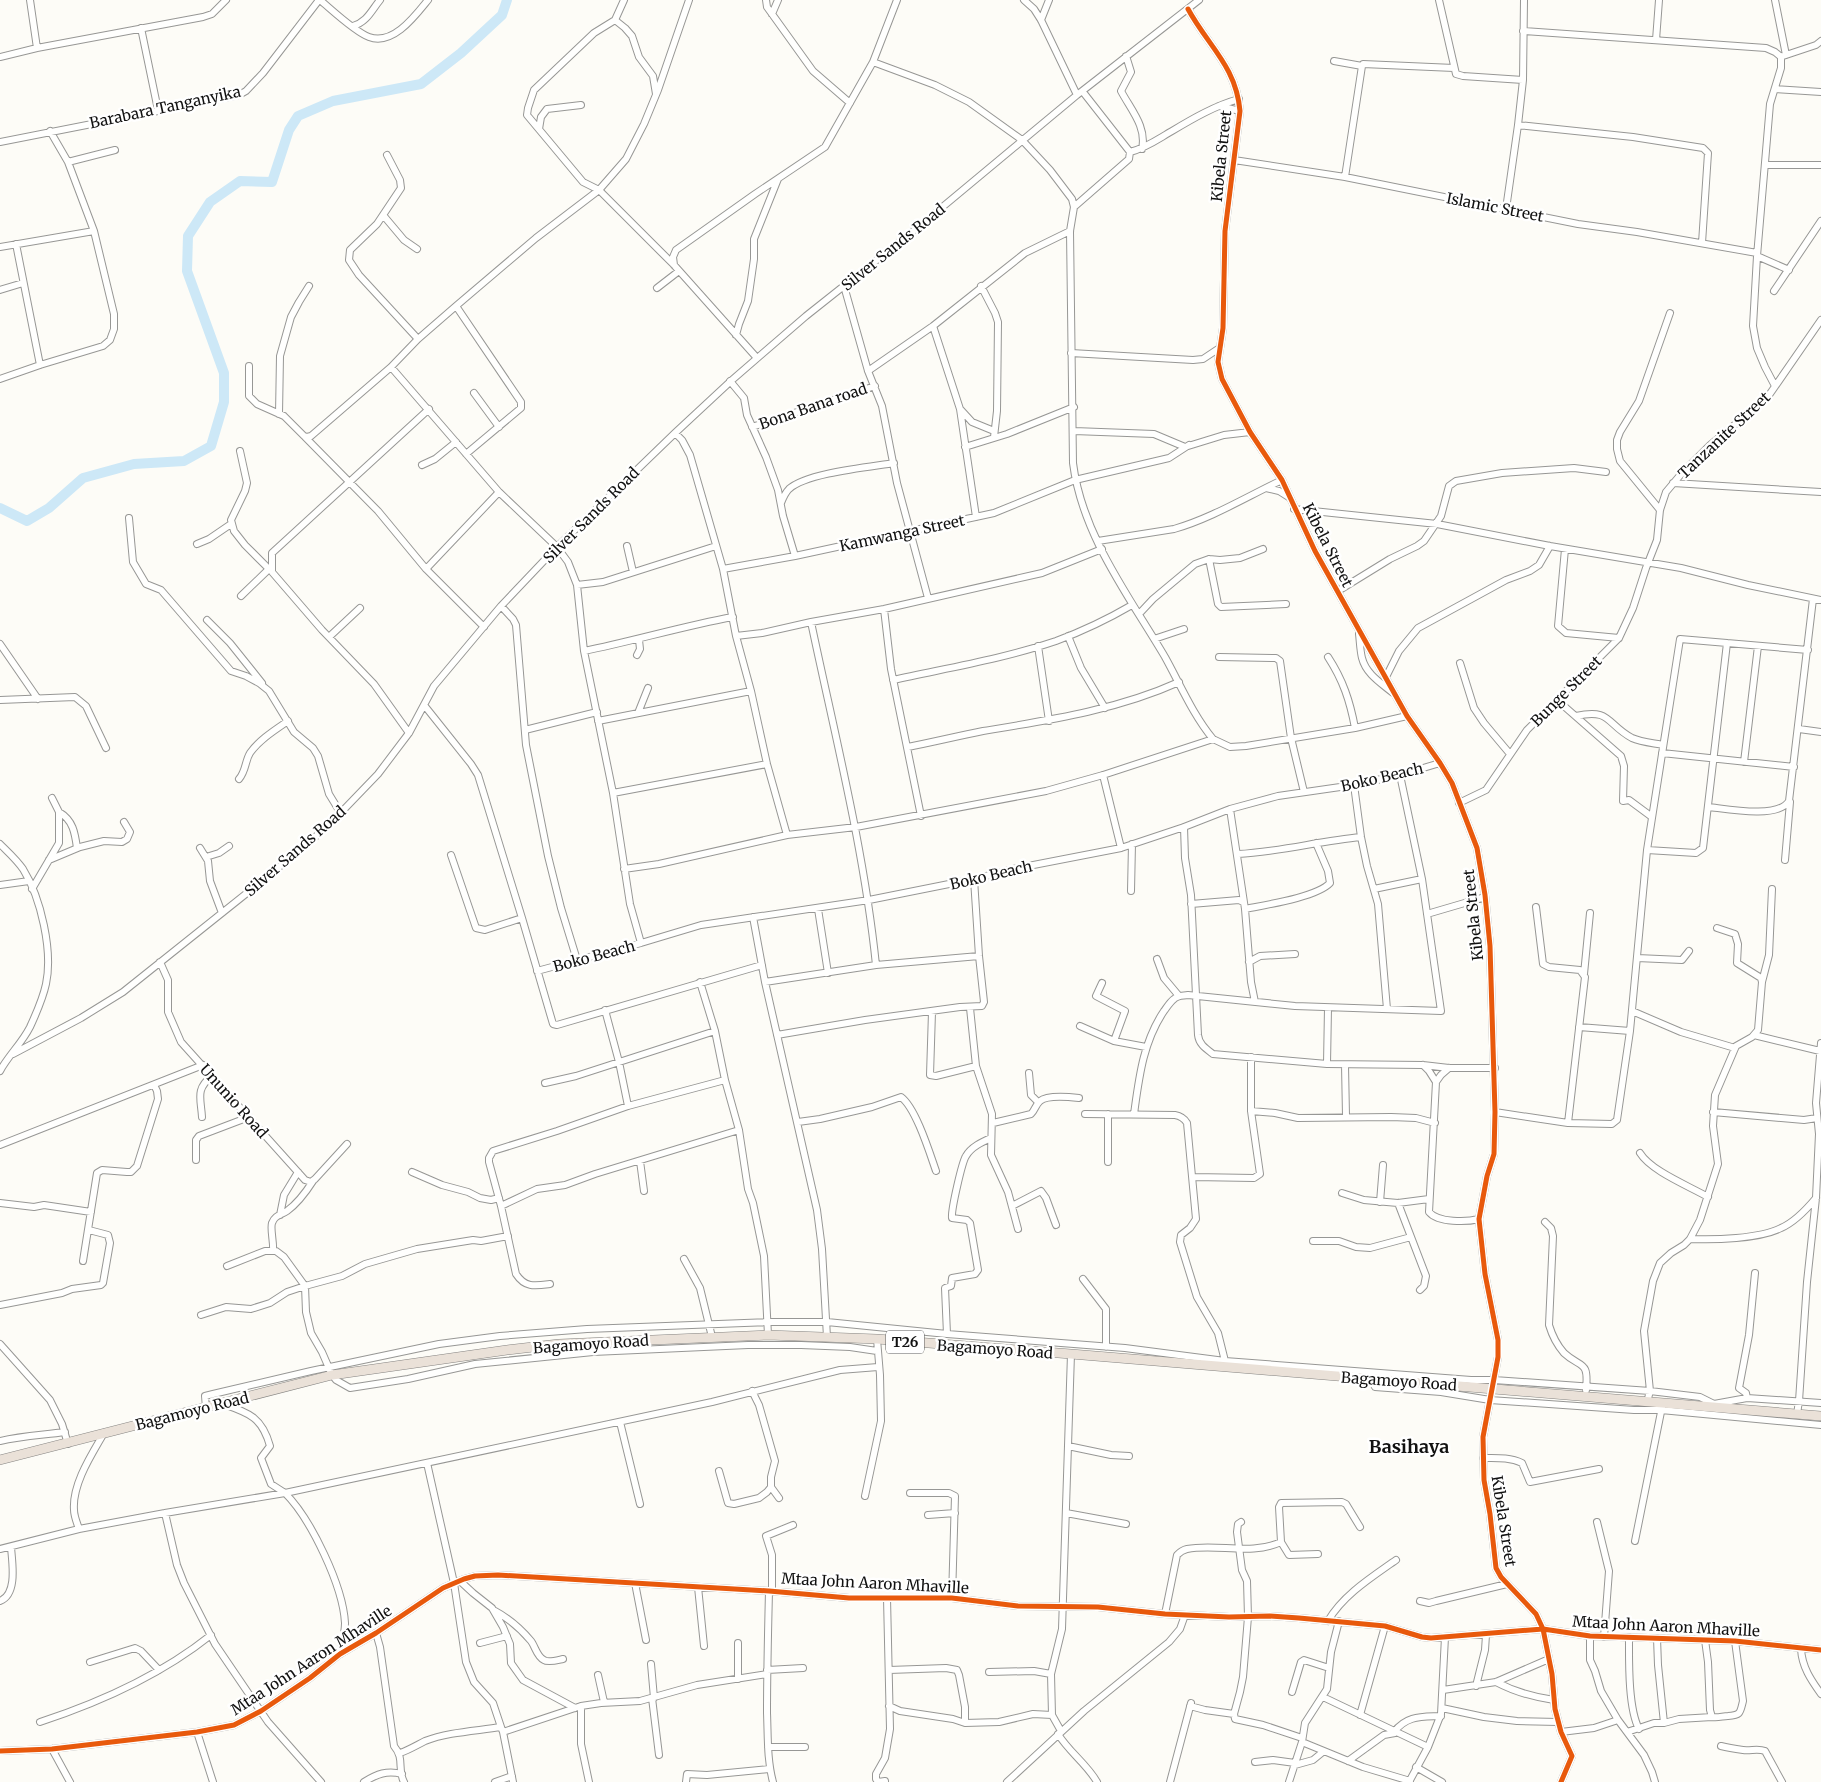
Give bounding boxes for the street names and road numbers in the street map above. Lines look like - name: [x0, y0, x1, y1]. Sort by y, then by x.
- street label: Barabara Tanganyika: [88, 82, 242, 132]
- street label: Kibela Street: [1207, 109, 1235, 203]
- street label: Islamic Street: [1445, 188, 1546, 226]
- street label: Silver Sands Road: [837, 199, 949, 295]
- street label: Bona Bana road: [756, 379, 870, 433]
- street label: Tanzanite Street: [1674, 387, 1774, 483]
- street label: Silver Sands Road: [539, 463, 643, 567]
- street label: Kibela Street: [1299, 500, 1357, 590]
- street label: Kamwanga Street: [838, 510, 966, 556]
- street label: Bunge Street: [1527, 652, 1605, 730]
- street label: Boko Beach: [1339, 758, 1425, 796]
- street label: Silver Sands Road: [240, 802, 350, 900]
- street label: Boko Beach: [948, 856, 1034, 894]
- street label: Kibela Street: [1459, 868, 1487, 962]
- street label: Boko Beach: [551, 936, 637, 976]
- street label: Ununio Road: [196, 1060, 272, 1142]
- street label: Bagamoyo Road: [532, 1330, 650, 1358]
- road number: T26: [886, 1330, 924, 1354]
- street label: Bagamoyo Road: [936, 1335, 1054, 1363]
- street label: Bagamoyo Road: [1340, 1367, 1458, 1395]
- street label: Bagamoyo Road: [133, 1388, 251, 1434]
- street label: Kibela Street: [1487, 1474, 1521, 1568]
- street label: Mtaa John Aaron Mhaville: [781, 1569, 969, 1597]
- street label: Mtaa John Aaron Mhaville: [227, 1601, 395, 1719]
- street label: Mtaa John Aaron Mhaville: [1572, 1612, 1760, 1640]

